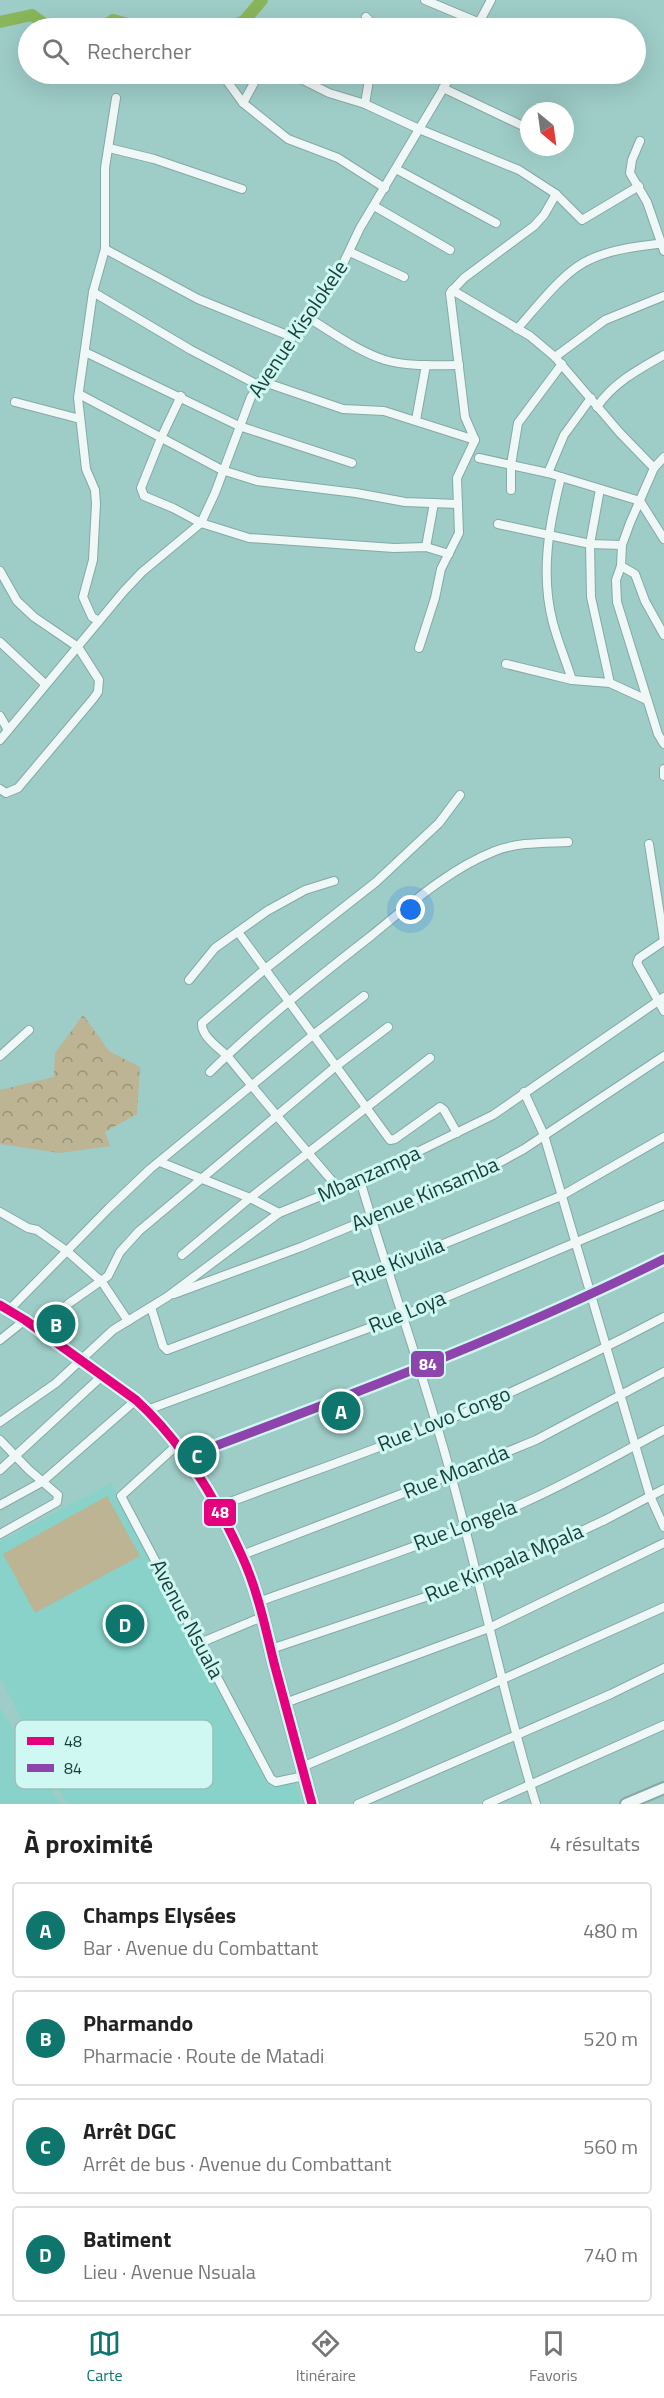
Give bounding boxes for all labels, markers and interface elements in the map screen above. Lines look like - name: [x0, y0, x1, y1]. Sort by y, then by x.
- search box: [18, 18, 646, 84]
- text: Rechercher: [87, 34, 192, 68]
- icon: search: [39, 35, 72, 68]
- north arrow: [520, 102, 574, 156]
- street label: Avenue Kisolokele: [239, 253, 355, 404]
- your location: [396, 895, 425, 924]
- street label: Mbanzampa: [312, 1136, 426, 1210]
- street label: Avenue Kinsamba: [346, 1147, 504, 1239]
- street label: Rue Kivuila: [347, 1228, 449, 1294]
- street label: Rue Loya: [363, 1281, 450, 1341]
- pin: B: [36, 1302, 76, 1346]
- line badge: 84: [410, 1350, 445, 1378]
- text: 84: [419, 1352, 437, 1376]
- street label: Rue Lovo Congo: [372, 1377, 515, 1459]
- pin: A: [322, 1388, 360, 1434]
- pin: C: [178, 1432, 216, 1478]
- street label: Rue Moanda: [398, 1435, 514, 1507]
- street label: Rue Longela: [408, 1490, 521, 1558]
- line badge: 48: [203, 1498, 237, 1527]
- text: 48: [211, 1500, 229, 1524]
- street label: Rue Kimpala Mpala: [419, 1514, 588, 1610]
- street label: Avenue Nsuala: [143, 1553, 233, 1684]
- pin: D: [106, 1602, 144, 1646]
- legend: [15, 1720, 213, 1789]
- text: 48: [64, 1729, 82, 1753]
- text: 84: [64, 1756, 82, 1780]
- text: À proximité: [24, 1824, 153, 1863]
- text: 4 résultats: [550, 1828, 640, 1859]
- text: Champs Elysées: [83, 1898, 236, 1932]
- text: A: [39, 1915, 52, 1946]
- text: 480 m: [583, 1915, 638, 1946]
- text: Bar · Avenue du Combattant: [83, 1932, 318, 1963]
- text: Pharmando: [83, 2006, 193, 2040]
- text: B: [39, 2023, 52, 2054]
- text: 520 m: [583, 2023, 638, 2054]
- text: Pharmacie · Route de Matadi: [83, 2040, 324, 2071]
- text: Arrêt DGC: [83, 2114, 176, 2148]
- text: C: [40, 2131, 51, 2162]
- text: 560 m: [583, 2131, 638, 2162]
- text: Arrêt de bus · Avenue du Combattant: [83, 2148, 392, 2179]
- text: Batiment: [83, 2222, 171, 2256]
- text: D: [39, 2239, 52, 2270]
- text: 740 m: [583, 2239, 638, 2270]
- text: Lieu · Avenue Nsuala: [83, 2256, 256, 2287]
- tab: Carte: [87, 2327, 123, 2387]
- tab: Itinéraire: [296, 2327, 356, 2387]
- tab: Favoris: [529, 2327, 577, 2387]

